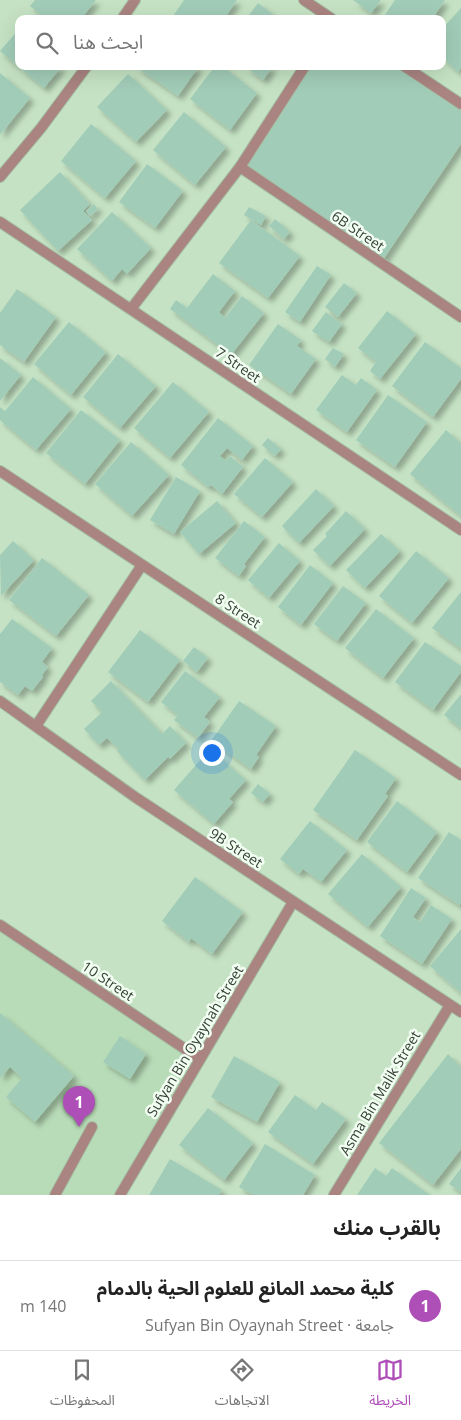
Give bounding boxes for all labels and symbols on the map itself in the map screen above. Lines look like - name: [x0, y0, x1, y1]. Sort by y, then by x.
- street label: 6B Street: [328, 206, 388, 255]
- street label: 7 Street: [212, 343, 265, 387]
- street label: 8 Street: [212, 589, 265, 632]
- your location: [199, 740, 225, 766]
- street label: 9B Street: [206, 823, 267, 872]
- street label: 10 Street: [79, 956, 138, 1005]
- street label: Sufyan Bin Oyaynah Street: [142, 962, 247, 1120]
- street label: Asma Bin Malik Street: [335, 1027, 424, 1159]
- pin: 1: [63, 1086, 95, 1127]

